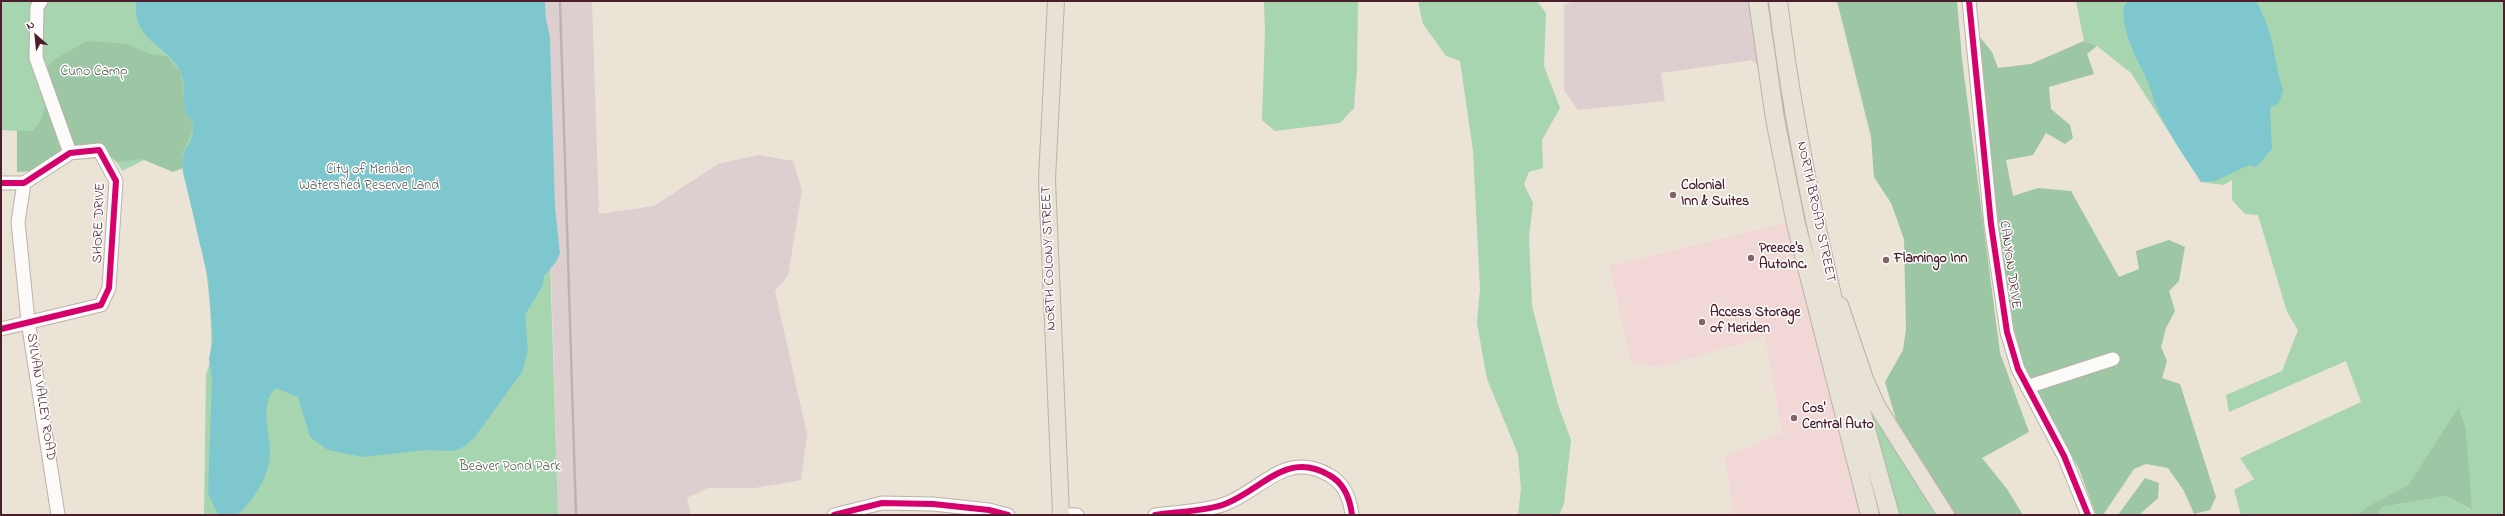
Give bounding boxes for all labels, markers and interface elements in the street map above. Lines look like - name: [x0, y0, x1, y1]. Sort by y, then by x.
- north arrow: [16, 16, 56, 56]
- text: N: [24, 16, 37, 34]
- park label: Cuno Camp: [60, 65, 128, 81]
- street label: NORTH BROAD STREET: [1792, 140, 1838, 284]
- park label: City of Meriden Watershed Reserve Land: [299, 163, 439, 196]
- place label: Colonial Inn & Suites: [1681, 179, 1749, 212]
- street label: SHORE DRIVE: [90, 182, 110, 264]
- street label: NORTH COLONY STREET: [1039, 185, 1061, 331]
- marker: Colonial Inn & Suites: [1668, 190, 1678, 200]
- street label: CANYON DRIVE: [1994, 220, 2024, 310]
- place label: Preece's AutoInc.: [1759, 242, 1807, 274]
- place label: Flamingo Inn: [1894, 252, 1967, 268]
- marker: Preece's AutoInc.: [1746, 253, 1756, 263]
- marker: Flamingo Inn: [1881, 255, 1891, 265]
- place label: Access Storage of Meriden: [1710, 306, 1801, 338]
- marker: Access Storage of Meriden: [1697, 317, 1707, 327]
- street label: SYLVAN VALLEY ROAD: [22, 332, 58, 462]
- place label: Cos' Central Auto: [1802, 402, 1874, 434]
- marker: Cos' Central Auto: [1789, 413, 1799, 423]
- park label: Beaver Pond Park: [459, 460, 561, 476]

